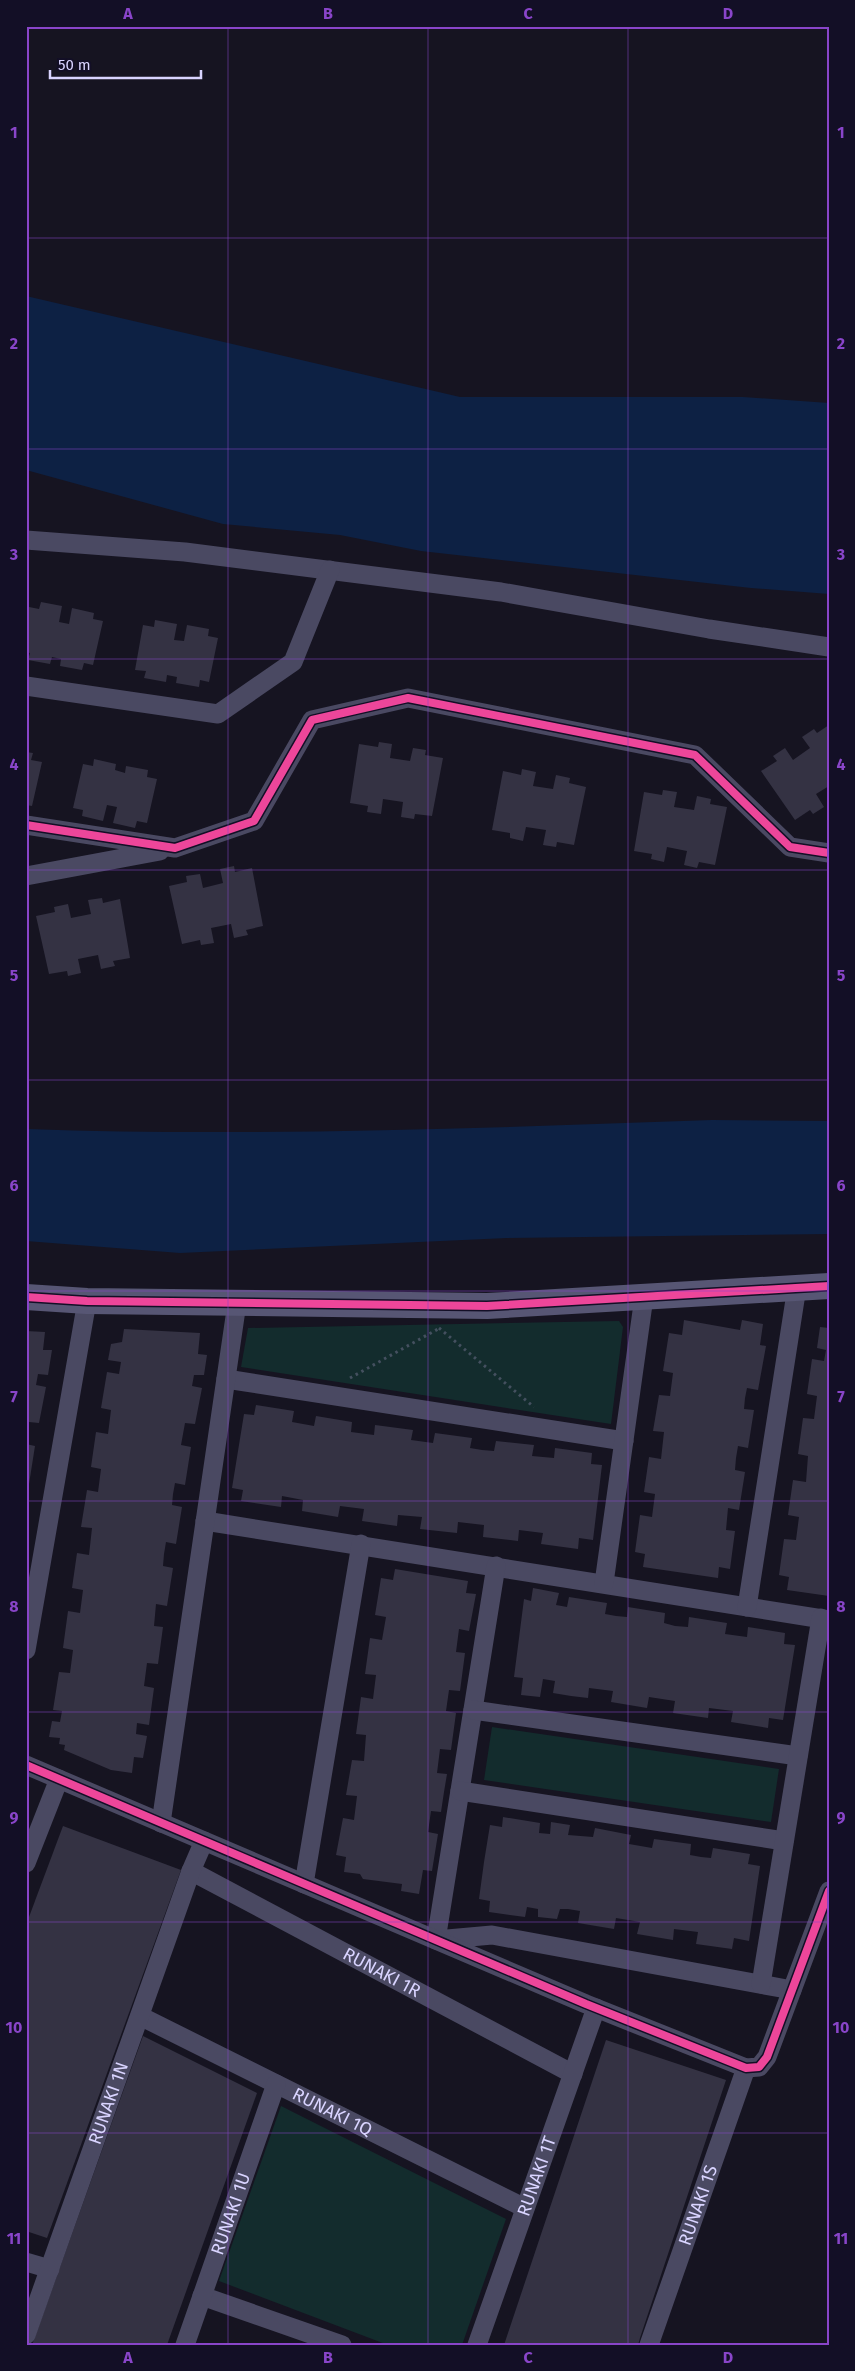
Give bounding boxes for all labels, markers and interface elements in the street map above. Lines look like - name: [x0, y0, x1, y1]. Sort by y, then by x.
- text: A: [122, 4, 133, 23]
- text: B: [323, 4, 333, 23]
- text: C: [523, 4, 533, 23]
- text: D: [723, 4, 733, 23]
- scale bar: [50, 48, 201, 80]
- text: 50 m: [58, 56, 91, 74]
- text: 1: [10, 123, 18, 142]
- text: 1: [837, 123, 845, 142]
- text: 2: [10, 334, 18, 353]
- text: 2: [837, 334, 845, 353]
- text: 3: [9, 545, 18, 564]
- text: 3: [836, 545, 845, 564]
- text: 4: [9, 755, 19, 774]
- text: 4: [836, 755, 846, 774]
- text: 5: [10, 966, 19, 985]
- text: 5: [837, 966, 846, 985]
- text: 6: [9, 1176, 19, 1195]
- text: 6: [836, 1176, 846, 1195]
- text: 7: [10, 1387, 18, 1406]
- text: 7: [837, 1387, 845, 1406]
- text: 8: [9, 1597, 19, 1616]
- text: 8: [836, 1597, 846, 1616]
- text: 9: [10, 1808, 19, 1827]
- text: 9: [837, 1808, 846, 1827]
- street label: RUNAKI 1R: [339, 1943, 424, 2002]
- text: 10: [6, 2018, 22, 2037]
- text: 10: [833, 2018, 849, 2037]
- street label: RUNAKI 1N: [84, 2059, 133, 2147]
- street label: RUNAKI 1Q: [289, 2083, 376, 2141]
- street label: RUNAKI 1T: [512, 2133, 561, 2219]
- street label: RUNAKI 1S: [674, 2162, 722, 2248]
- street label: RUNAKI 1U: [206, 2170, 255, 2258]
- text: 11: [7, 2229, 21, 2248]
- text: 11: [834, 2229, 848, 2248]
- text: A: [122, 2348, 133, 2367]
- text: B: [323, 2348, 333, 2367]
- text: C: [523, 2348, 533, 2367]
- text: D: [723, 2348, 733, 2367]

